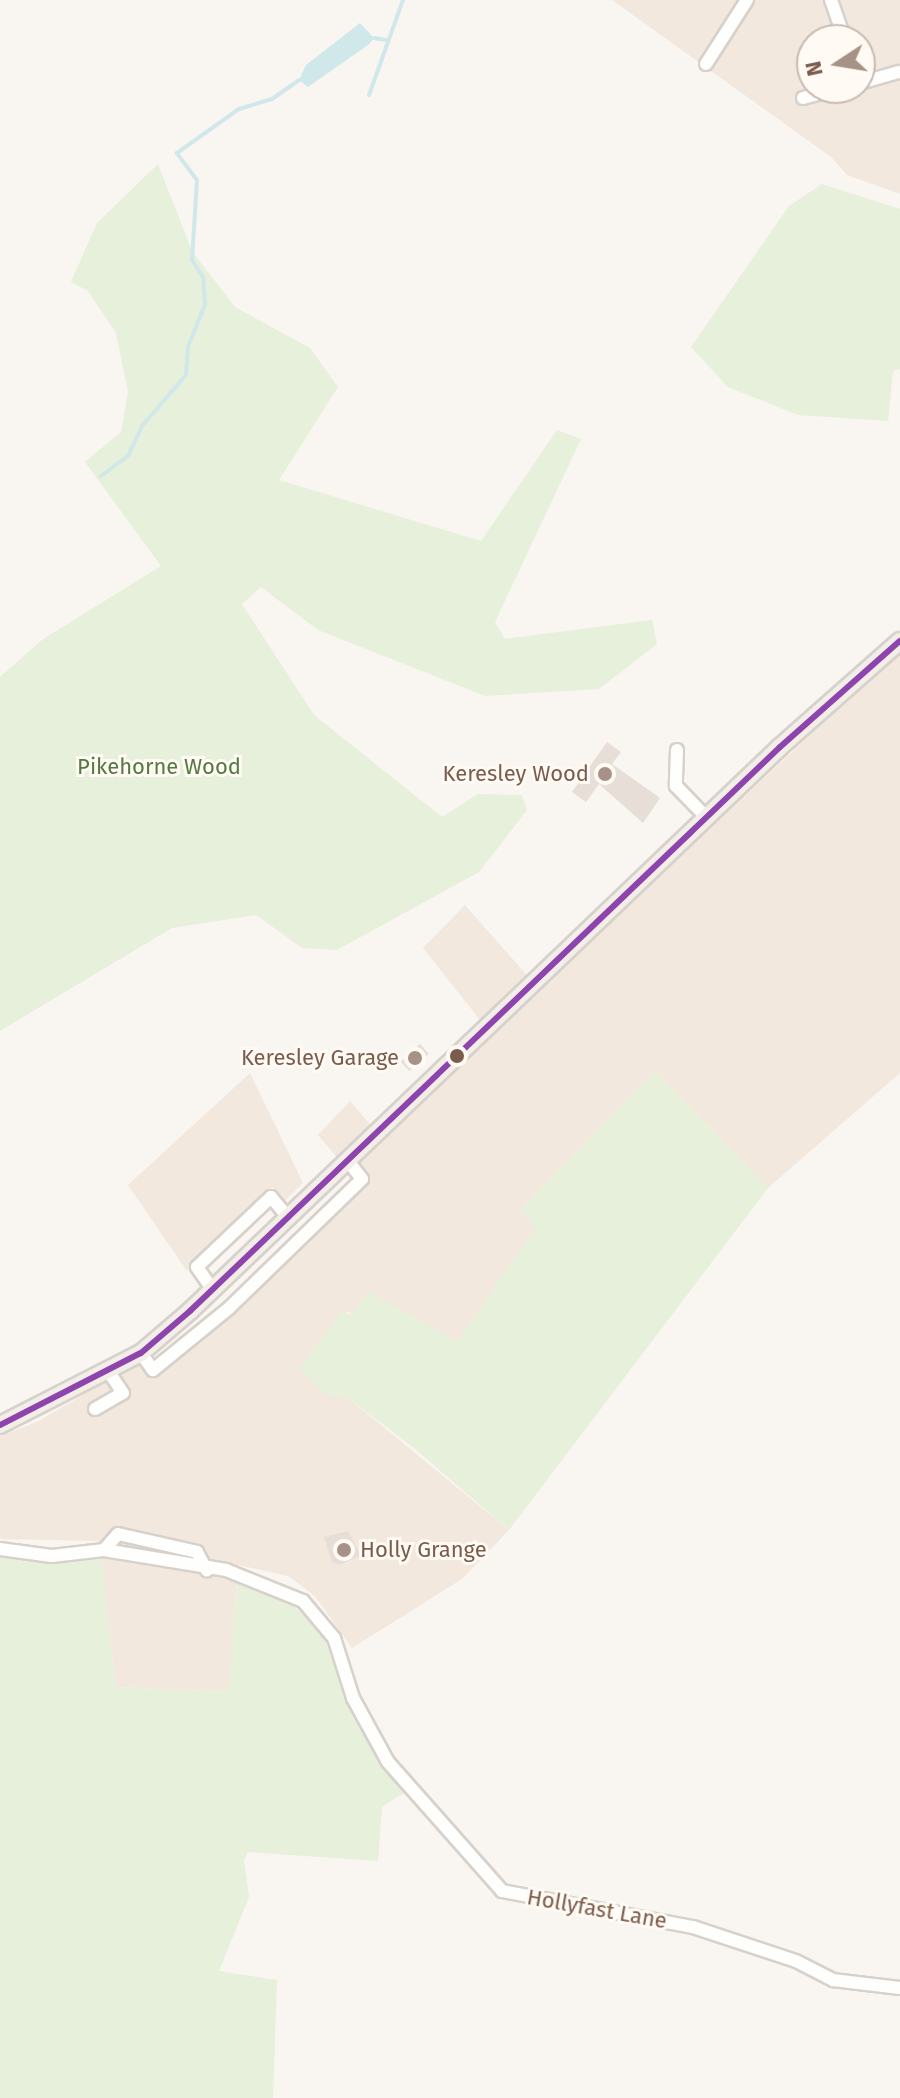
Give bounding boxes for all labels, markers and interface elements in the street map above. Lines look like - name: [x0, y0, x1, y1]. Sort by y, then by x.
- north arrow: [796, 24, 876, 104]
- text: N: [799, 59, 829, 79]
- park label: Pikehorne Wood: [77, 754, 241, 780]
- place label: Keresley Wood: [443, 761, 589, 787]
- marker: Keresley Wood: [596, 765, 614, 783]
- place label: Keresley Garage: [241, 1045, 399, 1071]
- unlabelled marker: [449, 1048, 465, 1064]
- marker: Keresley Garage: [406, 1049, 424, 1067]
- place label: Holly Grange: [360, 1537, 487, 1563]
- marker: Holly Grange: [335, 1541, 353, 1559]
- street label: Hollyfast Lane: [525, 1884, 669, 1934]

